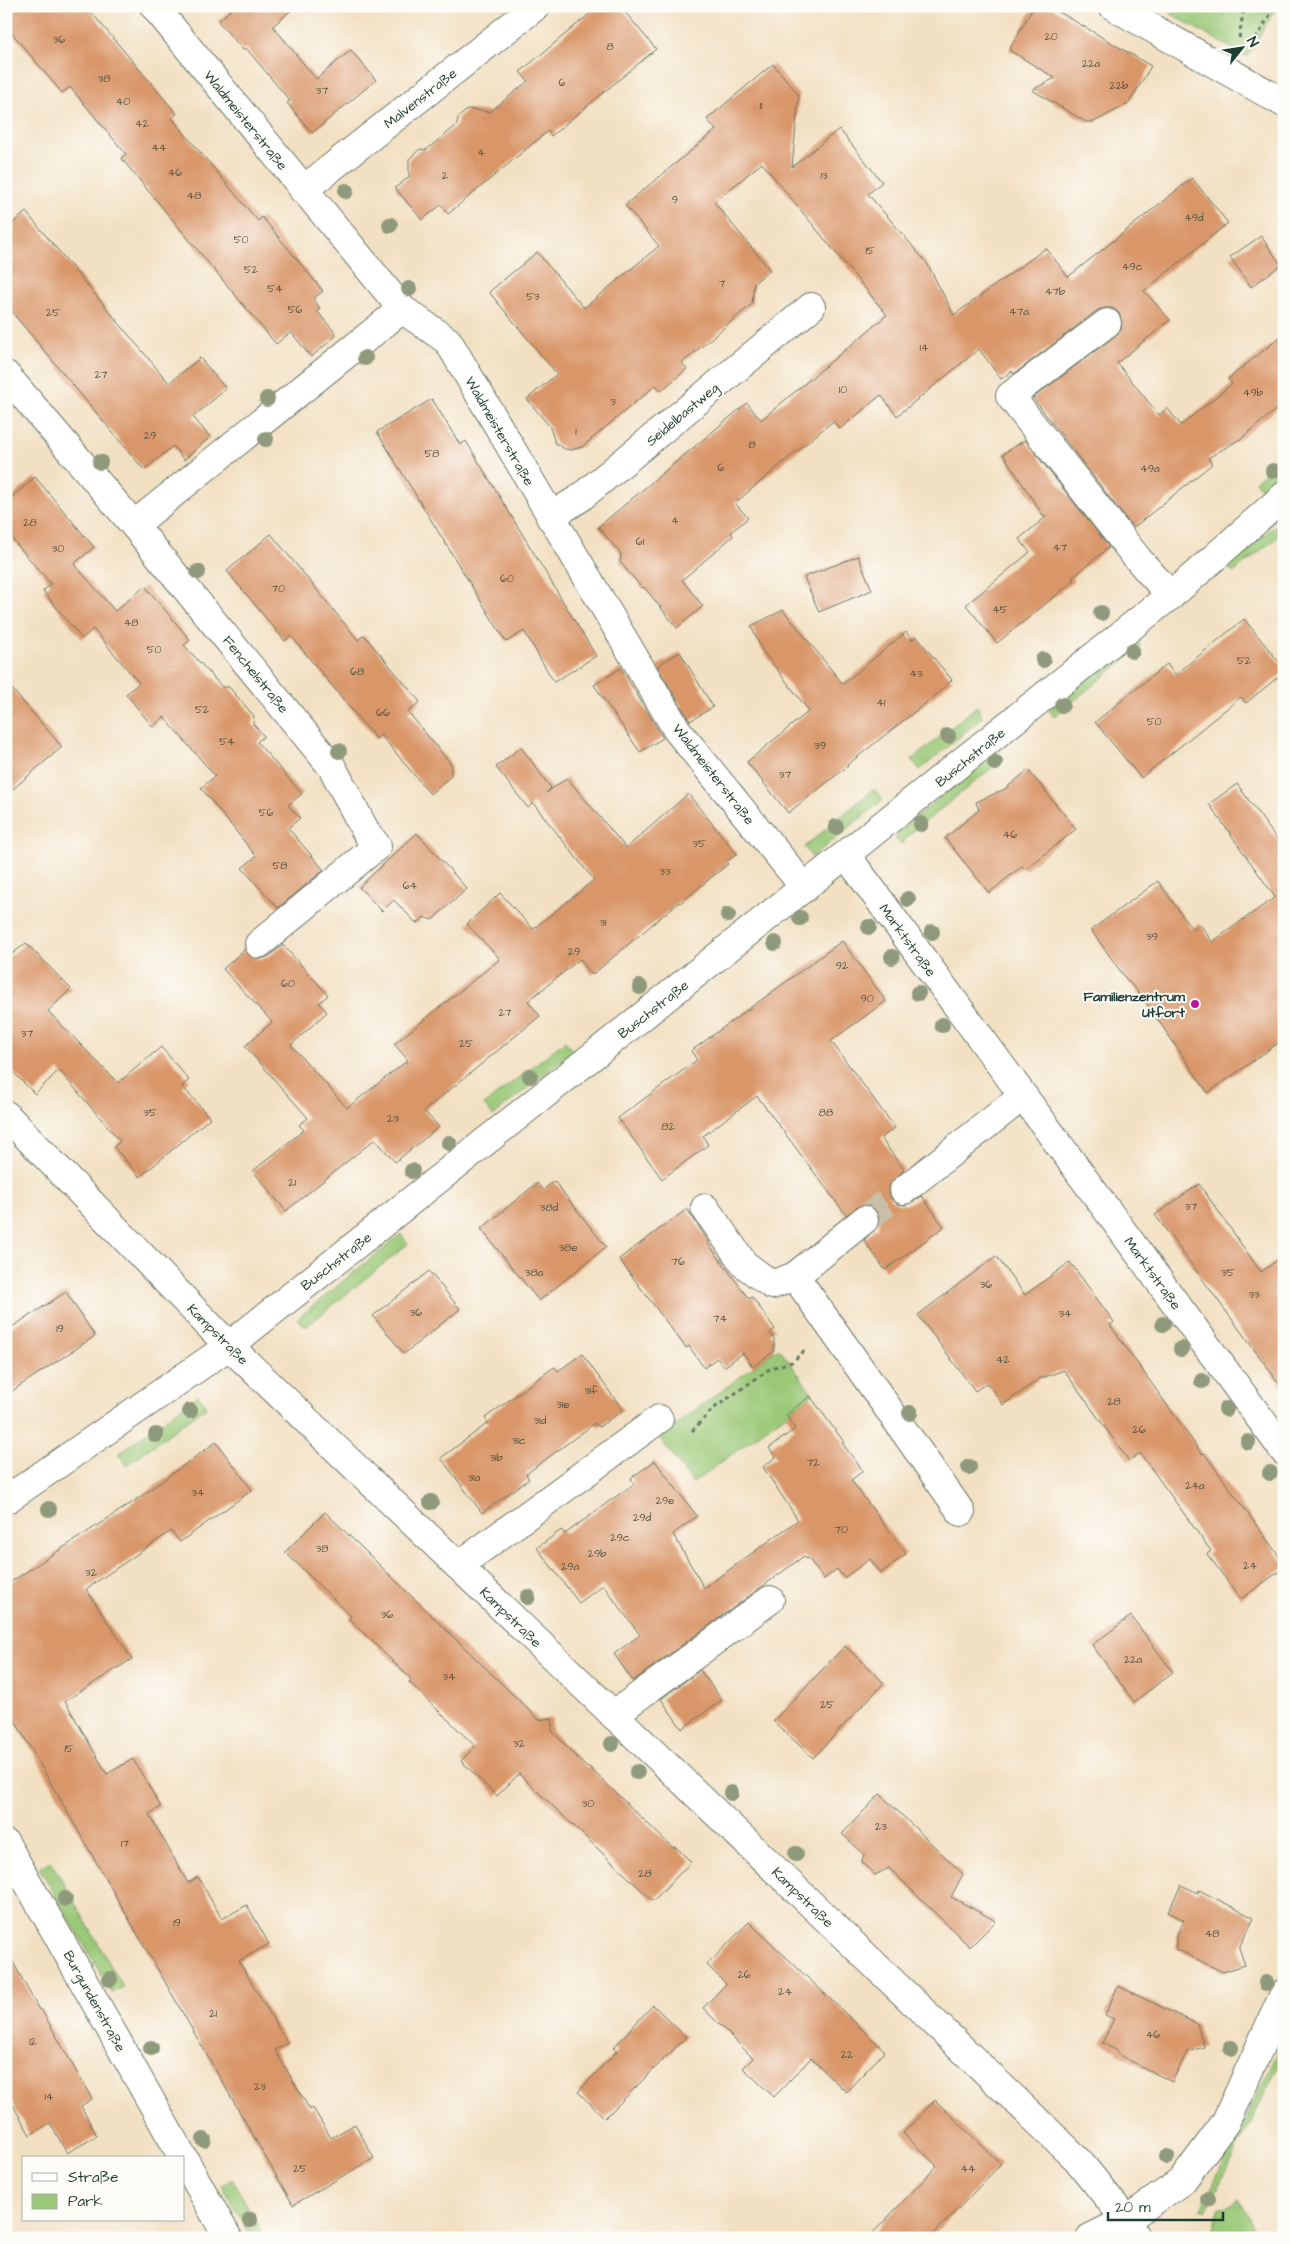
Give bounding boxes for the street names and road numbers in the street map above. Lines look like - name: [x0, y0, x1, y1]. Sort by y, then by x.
- street label: Malvenstraße: [380, 64, 462, 134]
- street label: Waldmeisterstraße: [199, 66, 292, 175]
- street label: Waldmeisterstraße: [460, 373, 539, 490]
- street label: Seidelbastweg: [642, 378, 723, 451]
- street label: Fenchelstraße: [218, 631, 293, 718]
- street label: Waldmeisterstraße: [667, 720, 759, 830]
- street label: Buschstraße: [931, 723, 1010, 792]
- street label: Marktstraße: [874, 900, 941, 981]
- street label: Buschstraße: [614, 976, 694, 1044]
- street label: Buschstraße: [297, 1228, 377, 1296]
- street label: Marktstraße: [1119, 1233, 1186, 1314]
- street label: Kampstraße: [182, 1300, 253, 1370]
- street label: Kampstraße: [475, 1583, 546, 1653]
- street label: Kampstraße: [767, 1863, 838, 1933]
- street label: Burgundenstraße: [58, 1947, 130, 2056]

